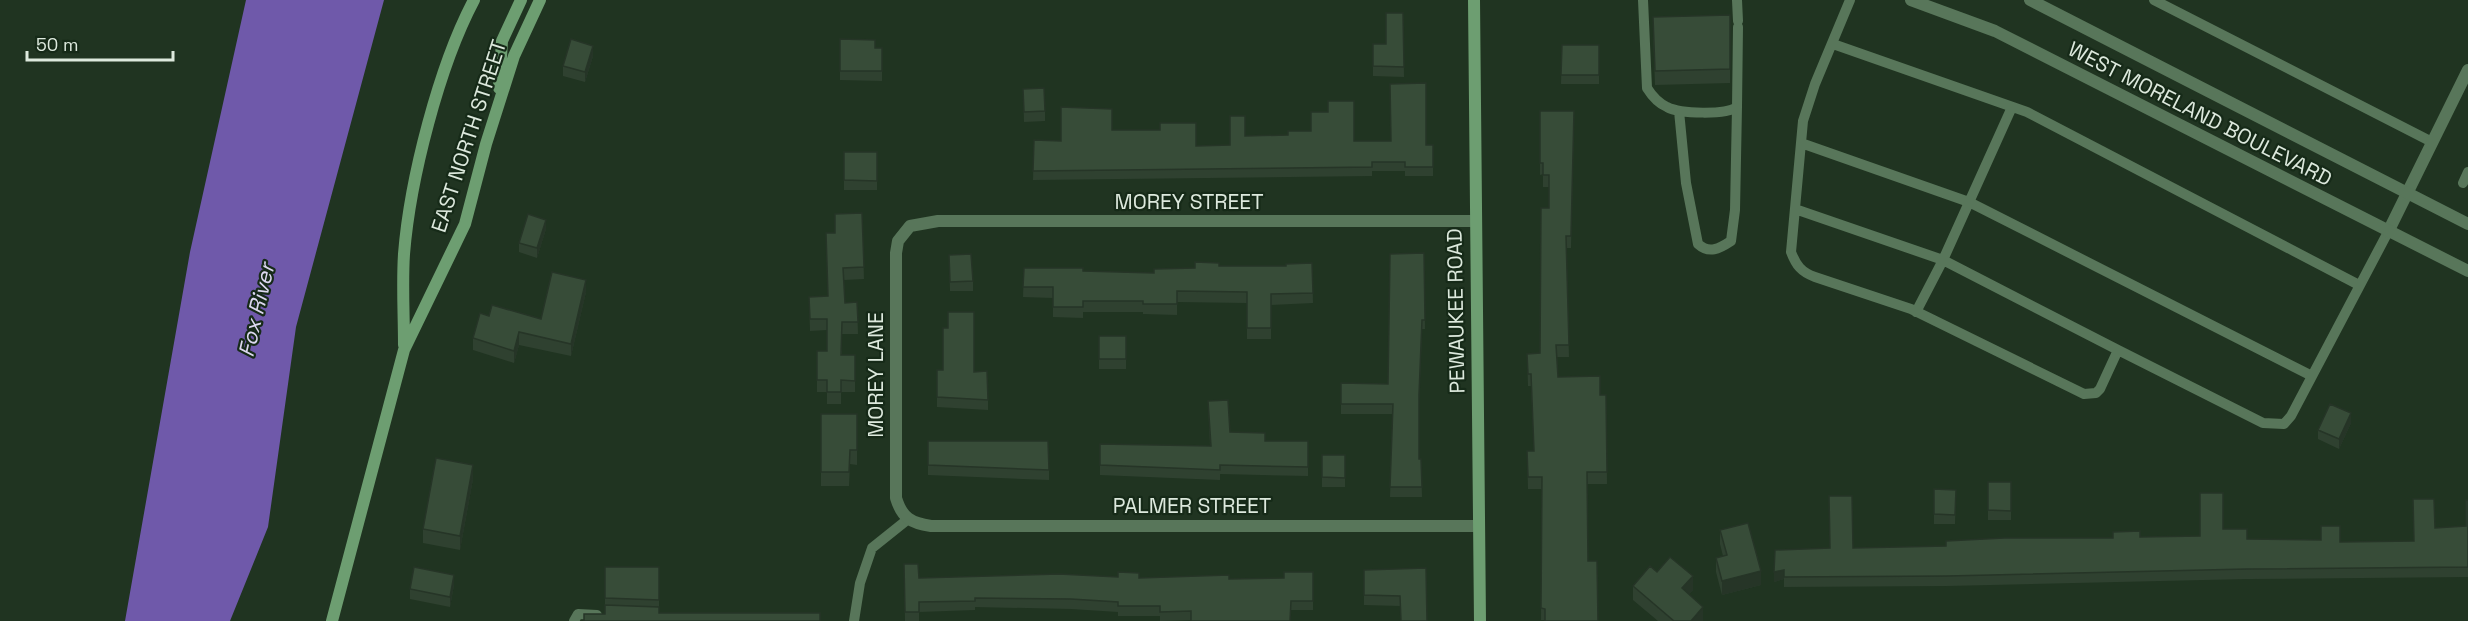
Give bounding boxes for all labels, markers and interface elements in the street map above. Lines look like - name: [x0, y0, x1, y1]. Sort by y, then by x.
- scale bar: [27, 24, 172, 62]
- text: 50 m: [36, 33, 78, 56]
- street label: WEST MORELAND BOULEVARD: [2064, 35, 2337, 192]
- street label: EAST NORTH STREET: [425, 36, 512, 236]
- street label: MOREY STREET: [1114, 188, 1264, 215]
- street label: PEWAUKEE ROAD: [1441, 228, 1470, 394]
- water label: Fox River: [232, 258, 281, 360]
- street label: MOREY LANE: [862, 312, 889, 438]
- street label: PALMER STREET: [1113, 492, 1271, 519]

